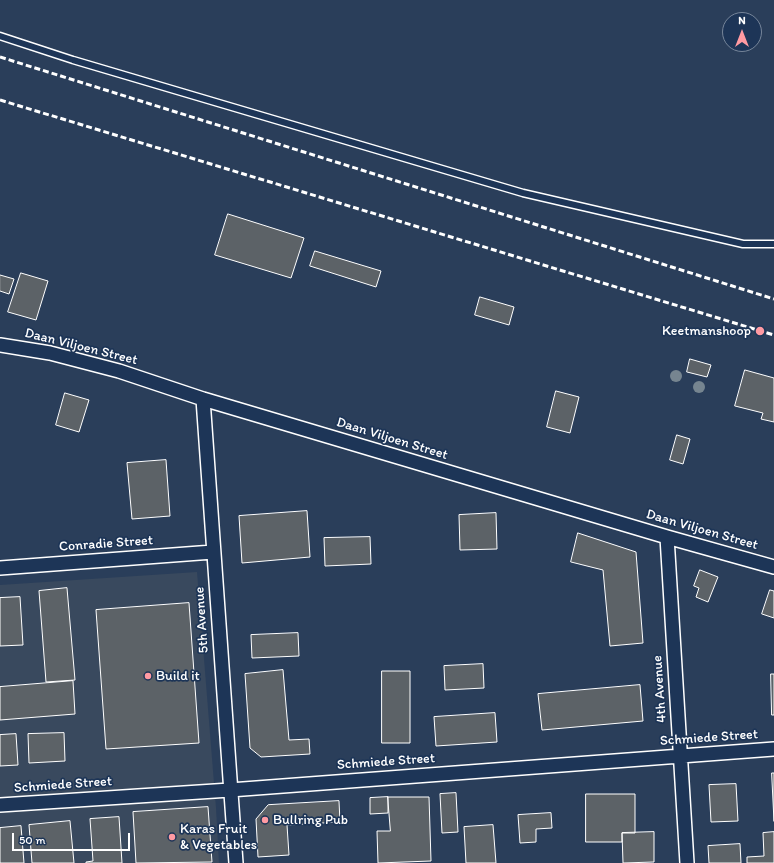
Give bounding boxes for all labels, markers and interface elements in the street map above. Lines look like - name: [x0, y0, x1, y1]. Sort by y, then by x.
- north arrow: [722, 12, 762, 52]
- text: N: [738, 14, 746, 27]
- place label: Keetmanshoop: [662, 323, 751, 339]
- street label: Daan Viljoen Street: [23, 325, 139, 369]
- marker: Keetmanshoop: [754, 325, 766, 337]
- street label: Daan Viljoen Street: [334, 414, 450, 464]
- street label: Daan Viljoen Street: [644, 506, 760, 554]
- street label: Conradie Street: [58, 532, 154, 556]
- street label: 5th Avenue: [191, 586, 213, 654]
- street label: 4th Avenue: [649, 655, 671, 723]
- place label: Build it: [156, 668, 200, 684]
- marker: Build it: [143, 671, 153, 681]
- street label: Schmiede Street: [659, 726, 759, 750]
- street label: Schmiede Street: [336, 750, 436, 774]
- street label: Schmiede Street: [13, 773, 113, 797]
- place label: Bullring Pub: [273, 812, 348, 828]
- marker: Bullring Pub: [260, 815, 270, 825]
- place label: Karas Fruit & Vegetables: [180, 821, 257, 854]
- scale bar: [14, 825, 132, 851]
- marker: Karas Fruit & Vegetables: [167, 832, 177, 842]
- text: 50 m: [19, 833, 45, 847]

